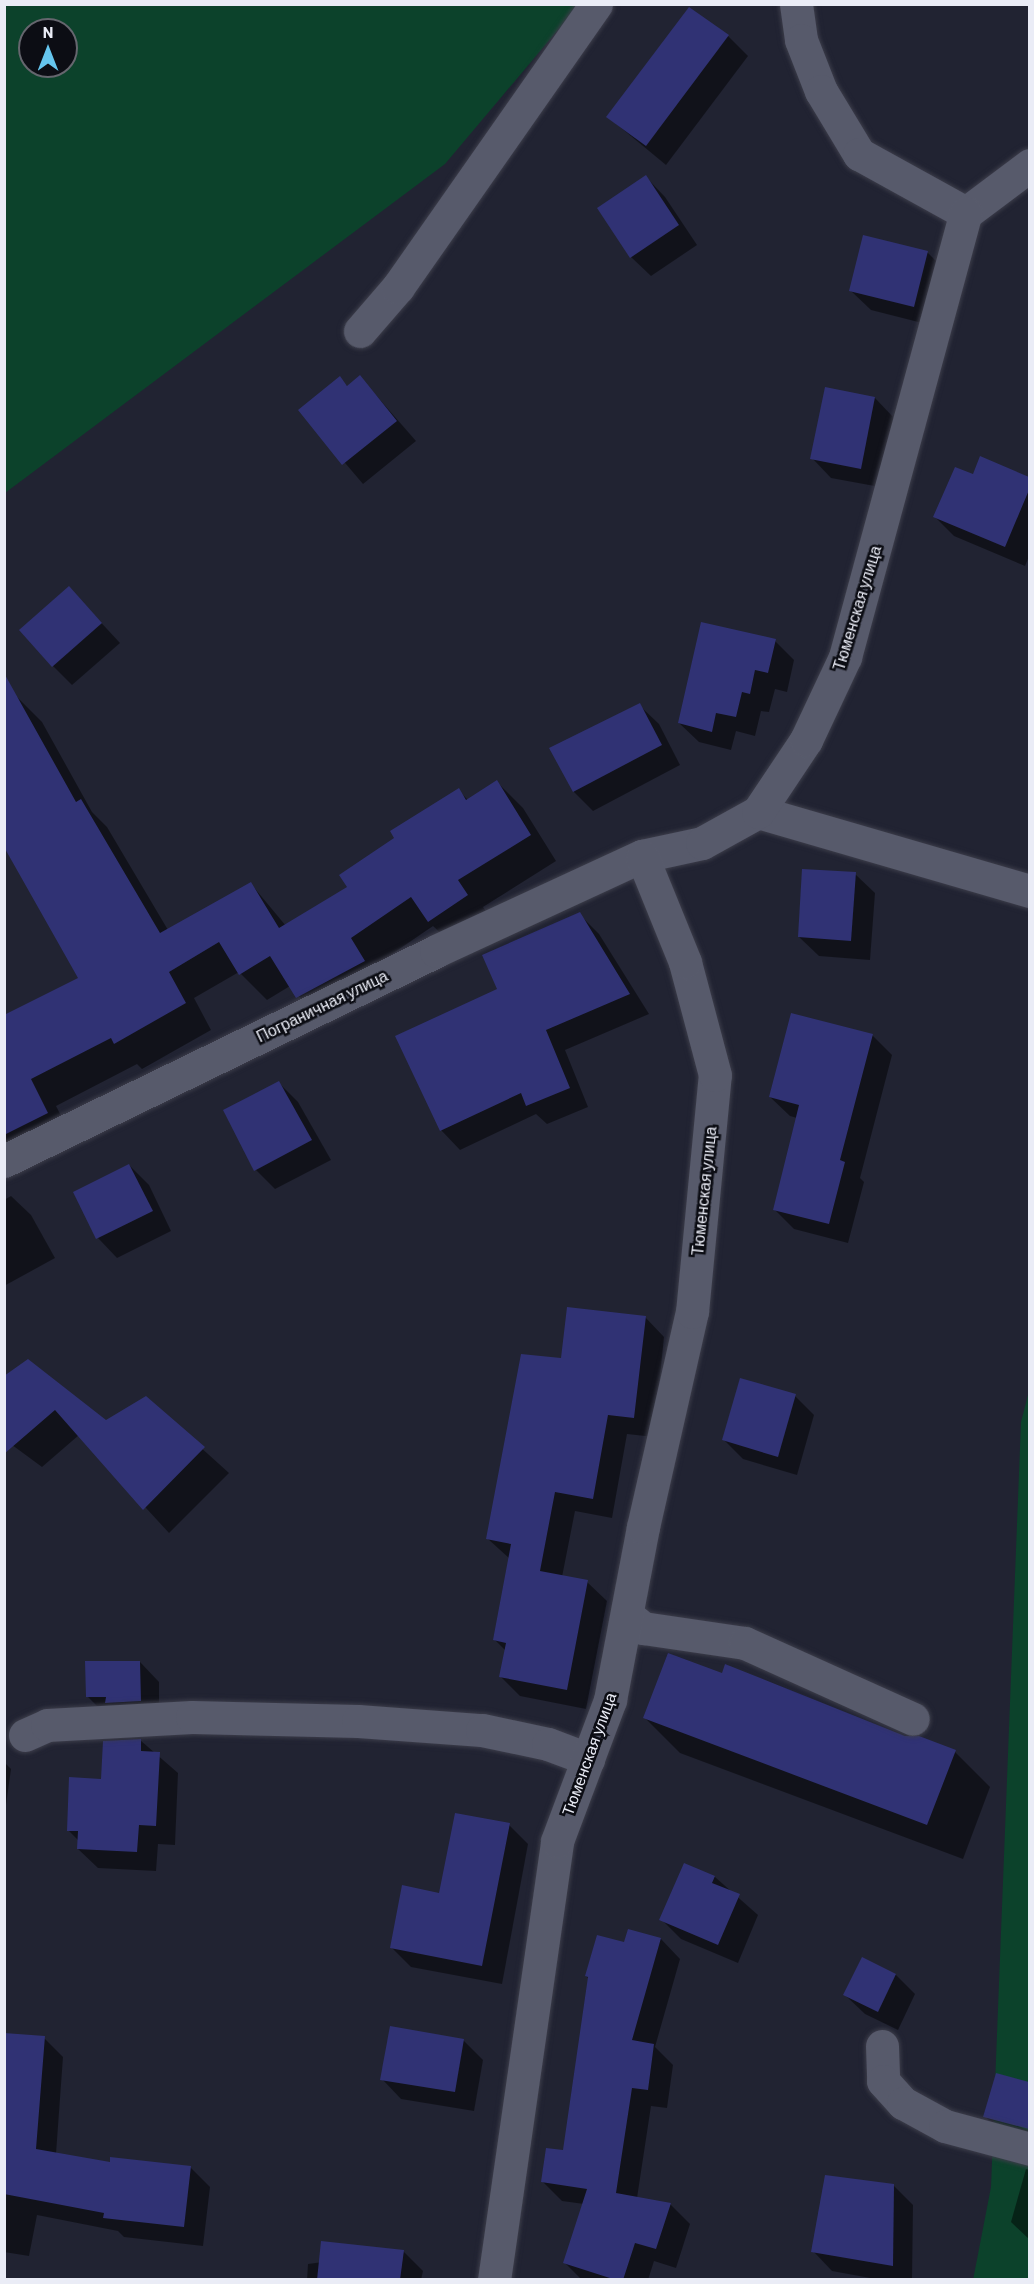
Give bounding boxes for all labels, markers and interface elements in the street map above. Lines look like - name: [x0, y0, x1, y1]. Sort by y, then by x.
- north arrow: [18, 18, 78, 78]
- text: N: [43, 22, 53, 41]
- street label: Тюменская улица: [829, 543, 885, 673]
- street label: Пограничная улица: [253, 966, 391, 1046]
- street label: Тюменская улица: [688, 1125, 720, 1257]
- street label: Тюменская улица: [558, 1690, 620, 1818]

